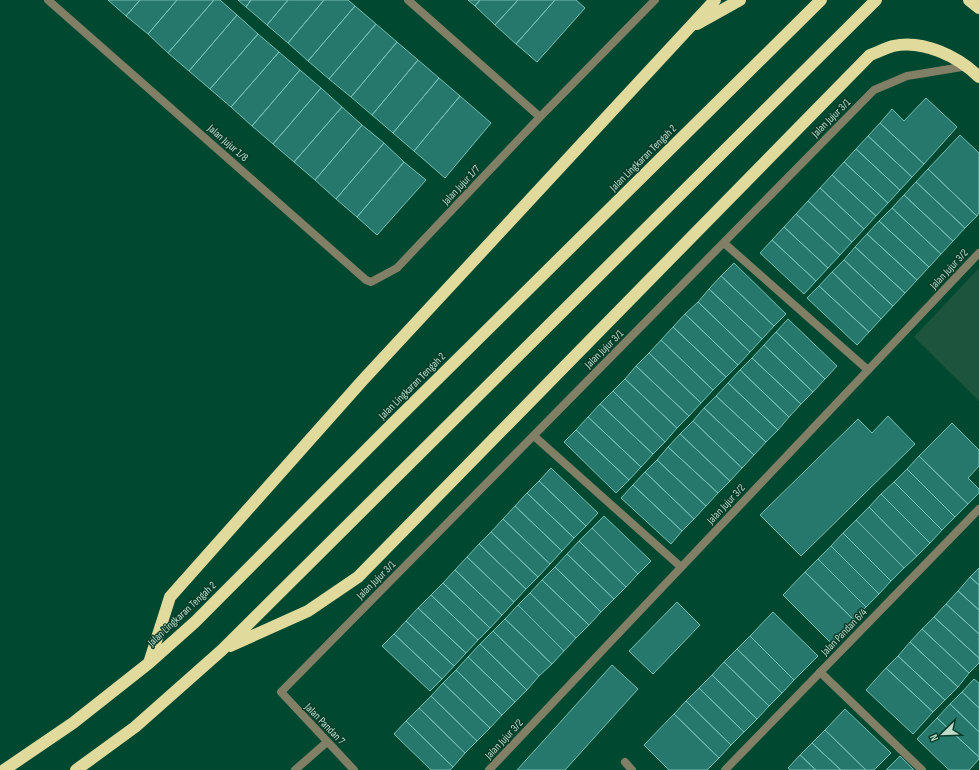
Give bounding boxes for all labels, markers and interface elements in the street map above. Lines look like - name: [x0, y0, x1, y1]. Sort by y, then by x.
- street label: Jalan Jujur 3/1: [808, 96, 853, 141]
- street label: Jalan Jujur 1/8: [204, 121, 251, 164]
- street label: Jalan Lingkaran Tengah 2: [606, 122, 679, 195]
- street label: Jalan Jujur 1/7: [439, 162, 483, 208]
- street label: Jalan Jujur 3/2: [927, 246, 971, 292]
- street label: Jalan Jujur 3/1: [581, 327, 626, 372]
- street label: Jalan Lingkaran Tengah 2: [375, 350, 448, 423]
- street label: Jalan Jujur 3/2: [704, 481, 748, 527]
- street label: Jalan Jujur 3/1: [353, 558, 398, 603]
- street label: Jalan Lingkaran Tengah 2: [144, 579, 219, 650]
- street label: Jalan Pandan 6/4: [818, 606, 870, 659]
- street label: Jalan Pandan 7: [301, 700, 348, 748]
- north arrow: [923, 714, 963, 754]
- street label: Jalan Jujur 3/2: [482, 716, 526, 762]
- text: N: [927, 732, 941, 743]

